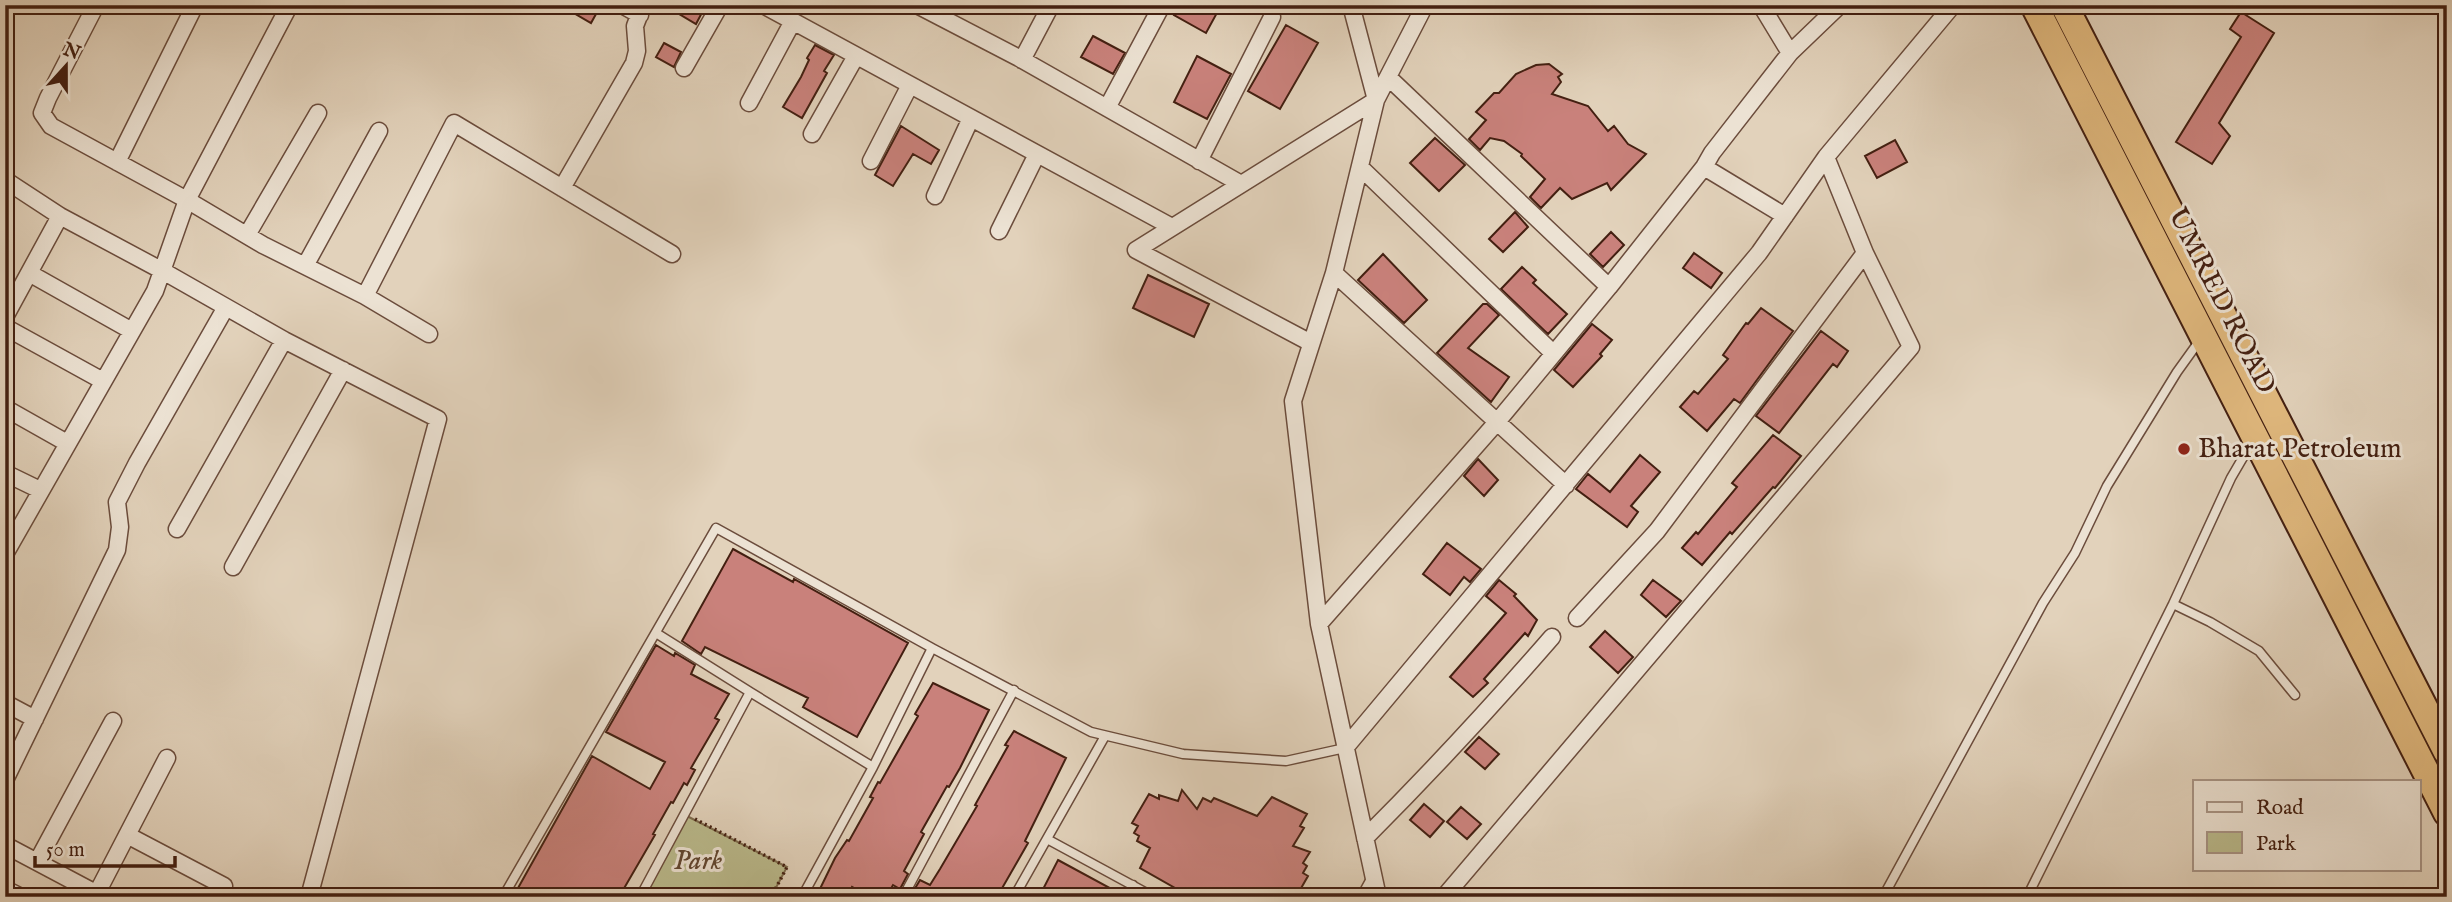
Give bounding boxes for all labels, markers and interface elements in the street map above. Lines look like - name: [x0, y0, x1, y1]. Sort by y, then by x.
- north arrow: [32, 32, 102, 102]
- text: N: [58, 37, 84, 66]
- street label: UMRED ROAD: [2159, 202, 2283, 400]
- place label: Bharat Petroleum: [2198, 432, 2402, 467]
- marker: Bharat Petroleum: [2176, 441, 2192, 457]
- legend: [2193, 780, 2420, 870]
- text: Road: [2256, 795, 2304, 822]
- scale bar: [35, 825, 175, 869]
- text: Park: [2256, 831, 2297, 858]
- text: 50 m: [46, 837, 85, 864]
- park label: Park: [674, 844, 722, 879]

